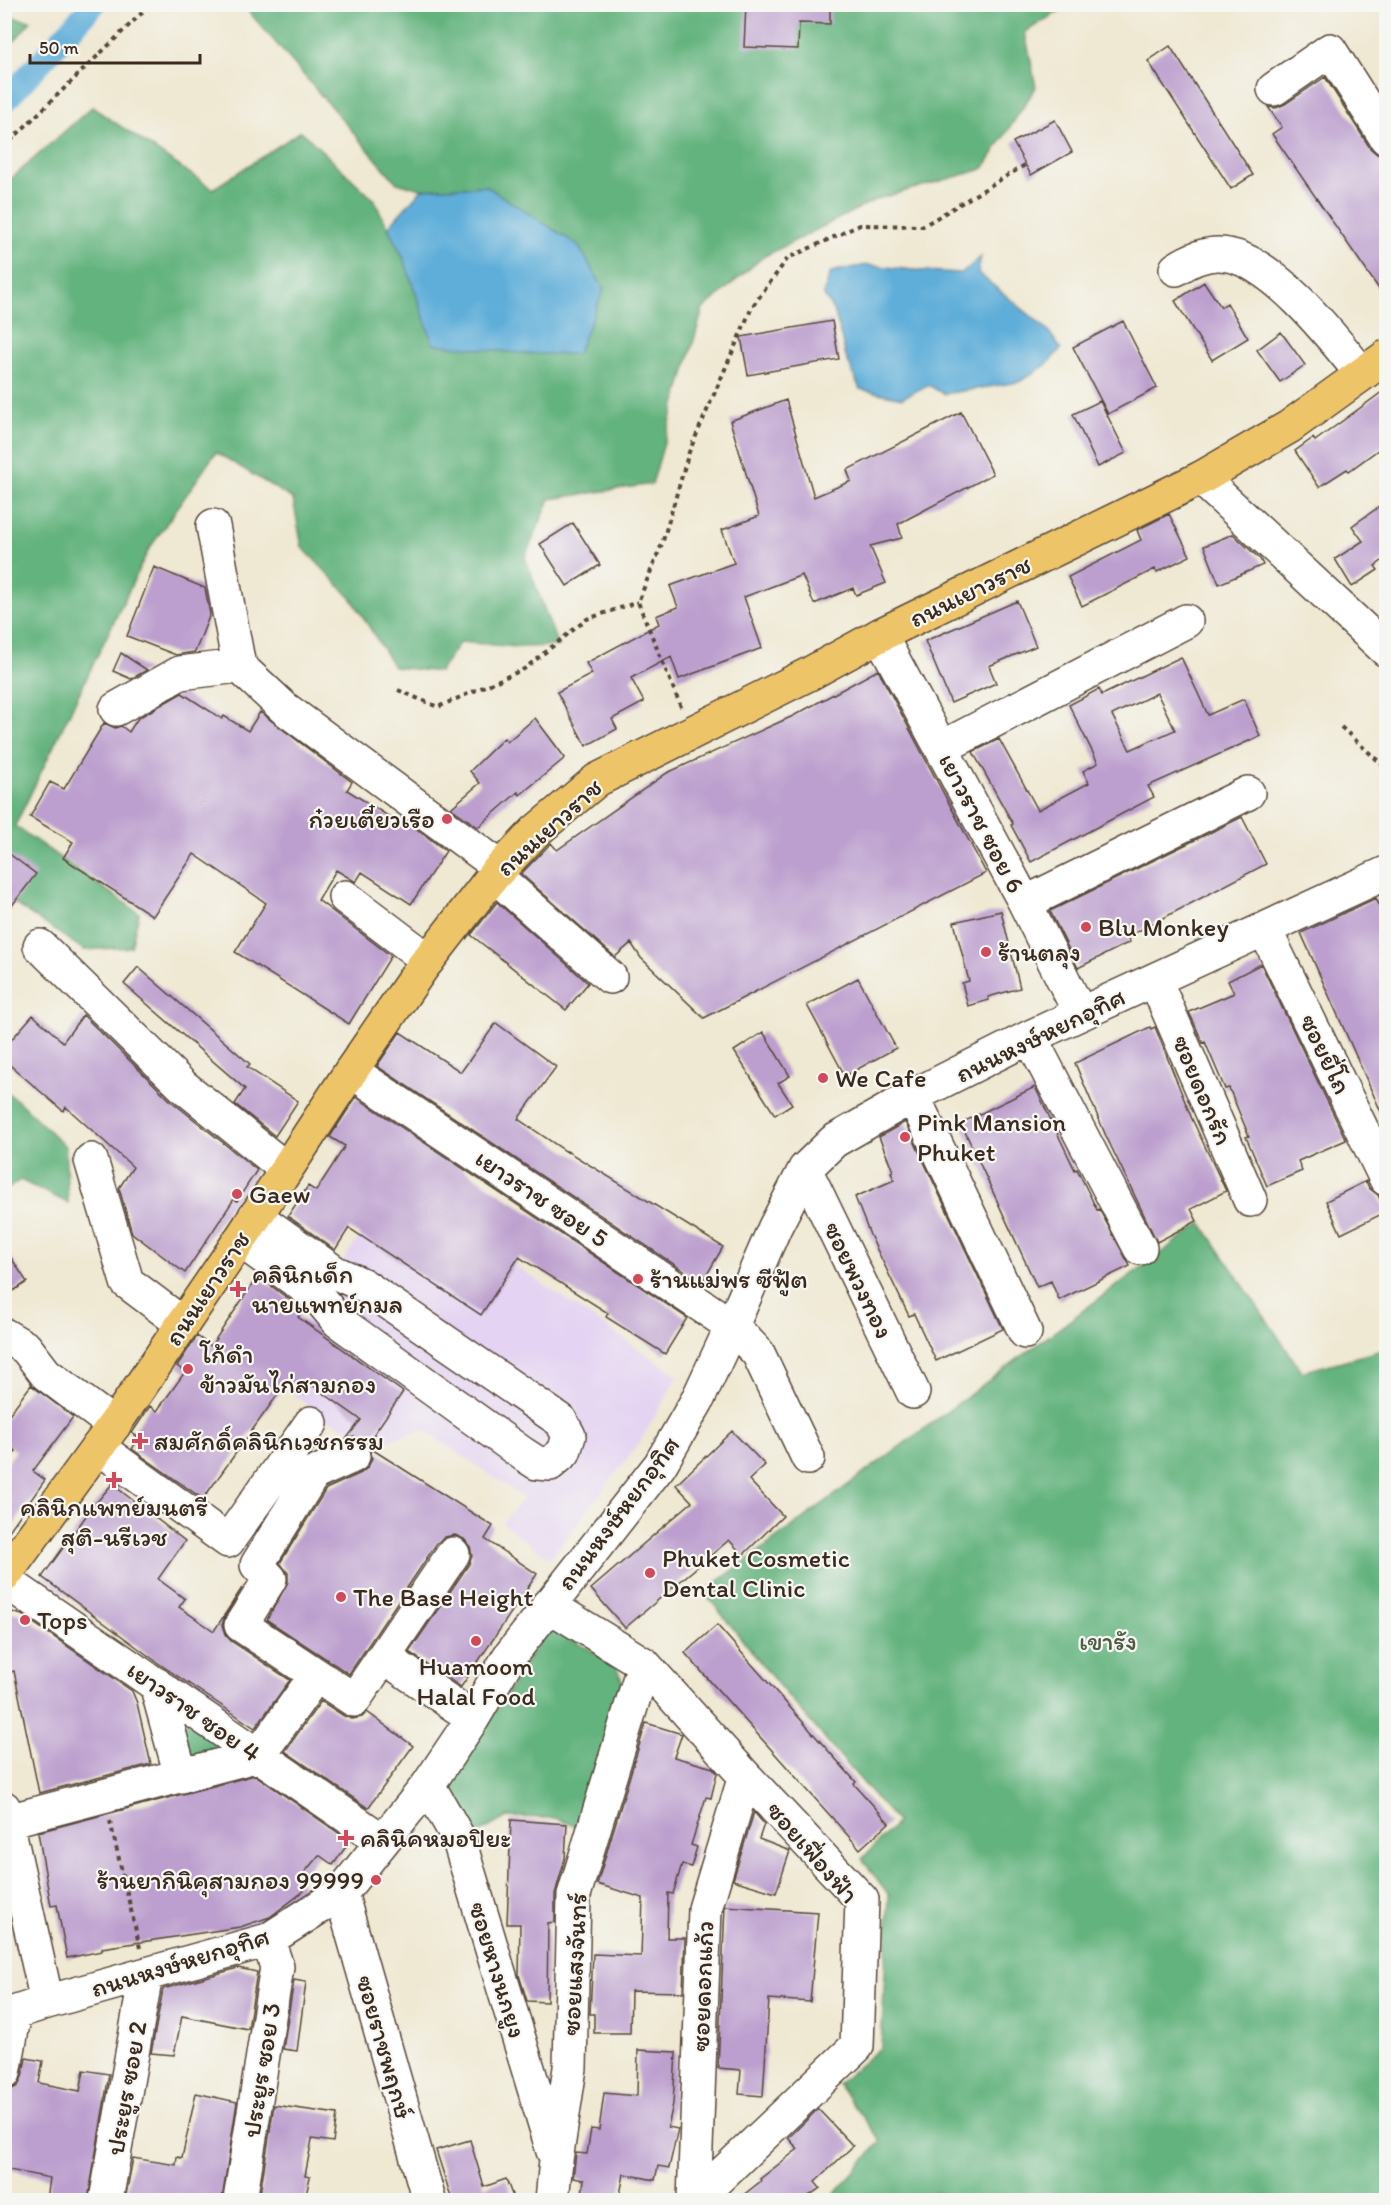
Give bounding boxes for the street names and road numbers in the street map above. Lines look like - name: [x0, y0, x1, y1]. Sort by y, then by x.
- street label: ถนนเยาวราช: [904, 548, 1036, 634]
- street label: เยาวราช ซอย 6: [932, 747, 1032, 899]
- street label: ถนนเยาวราช: [489, 771, 609, 883]
- street label: ถนนหงษ์หยกอุทิศ: [950, 980, 1131, 1092]
- street label: ซอยยี่โถ: [1293, 1009, 1359, 1099]
- street label: ซอยดอกรัก: [1166, 1030, 1240, 1150]
- street label: เยาวราช ซอย 5: [469, 1142, 615, 1254]
- street label: ซอยพวงทอง: [817, 1216, 901, 1344]
- street label: ถนนเยาวราช: [157, 1224, 257, 1352]
- street label: ถนนหงษ์หยกอุทิศ: [550, 1430, 688, 1598]
- street label: เยาวราช ซอย 4: [121, 1653, 267, 1769]
- street label: ซอยเฟื่องฟ้า: [760, 1794, 866, 1910]
- street label: ซอยแสงจันทร์: [554, 1892, 594, 2036]
- street label: ซอยหางนกยูง: [460, 1898, 534, 2043]
- street label: ถนนหงษ์หยกอุทิศ: [87, 1920, 274, 2006]
- street label: ซอยดอกแก้ว: [684, 1920, 720, 2052]
- street label: ซอยราชพฤกษ์: [349, 1971, 421, 2123]
- street label: ประยูร ซอย 3: [235, 2000, 289, 2140]
- street label: ประยูร ซอย 2: [98, 2018, 156, 2158]

